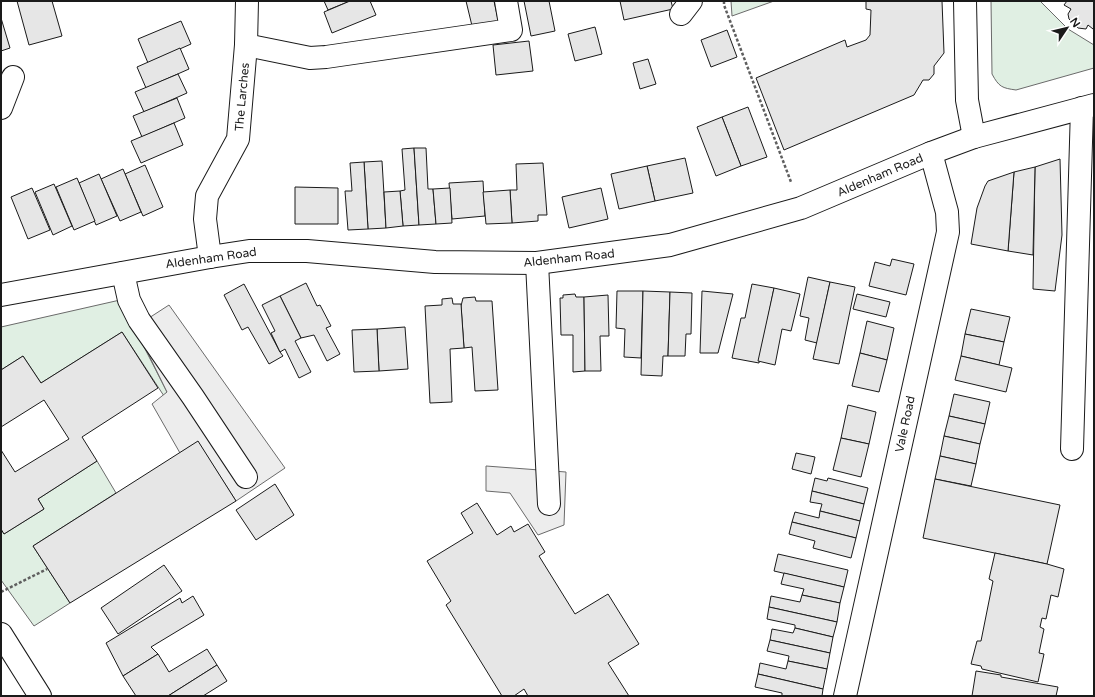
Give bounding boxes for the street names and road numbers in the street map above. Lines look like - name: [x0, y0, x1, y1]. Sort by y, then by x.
- street label: The Larches: [232, 62, 252, 132]
- street label: Aldenham Road: [835, 151, 925, 199]
- street label: Aldenham Road: [165, 245, 257, 271]
- street label: Aldenham Road: [523, 246, 615, 270]
- street label: Vale Road: [892, 394, 918, 454]

